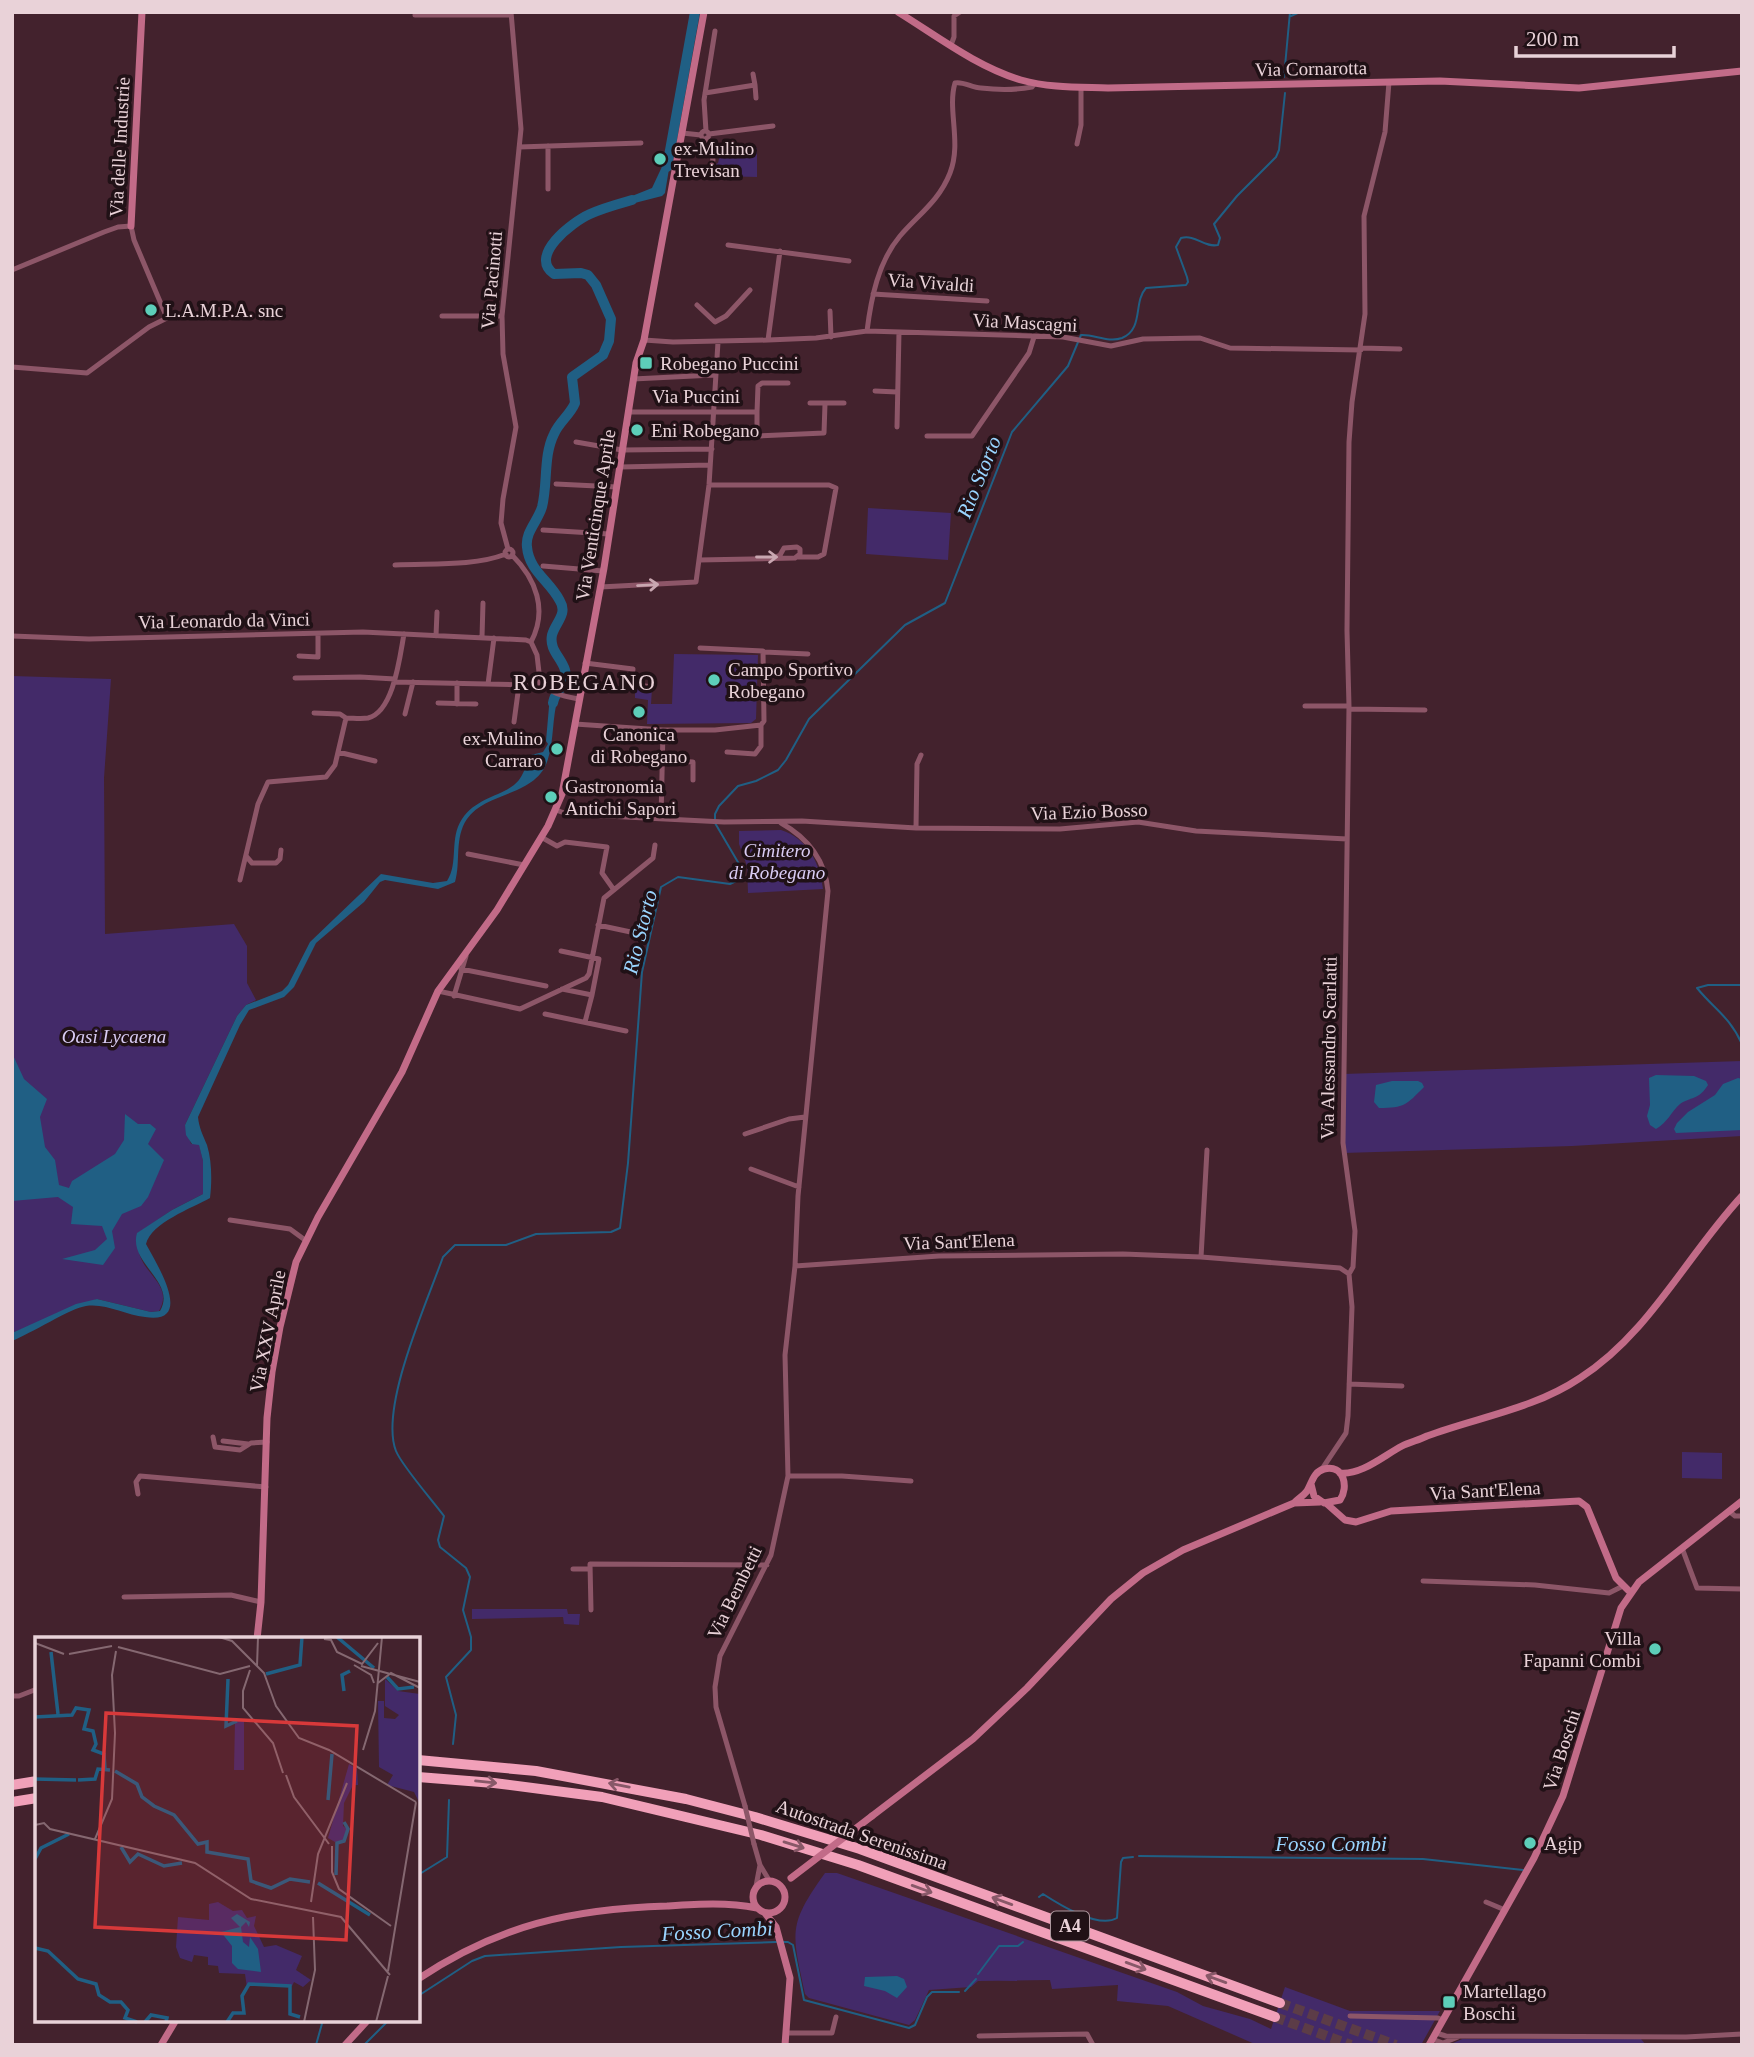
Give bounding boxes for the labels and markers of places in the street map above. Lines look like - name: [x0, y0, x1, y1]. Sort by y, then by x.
- place label: ex-Mulino Trevisan: [674, 138, 754, 181]
- marker: ex-Mulino Trevisan: [652, 151, 668, 167]
- place label: L.A.M.P.A. snc: [165, 300, 283, 321]
- marker: L.A.M.P.A. snc: [143, 302, 159, 318]
- place label: Robegano Puccini: [660, 353, 799, 374]
- marker: Robegano Puccini: [638, 355, 654, 371]
- place label: Eni Robegano: [651, 420, 759, 441]
- marker: Eni Robegano: [629, 422, 645, 438]
- place label: Campo Sportivo Robegano: [728, 659, 853, 702]
- marker: Campo Sportivo Robegano: [706, 672, 722, 688]
- marker: Canonica di Robegano: [631, 704, 647, 720]
- place label: Canonica di Robegano: [591, 724, 687, 767]
- place label: ex-Mulino Carraro: [463, 728, 543, 771]
- marker: ex-Mulino Carraro: [549, 741, 565, 757]
- place label: Gastronomia Antichi Sapori: [565, 776, 676, 819]
- marker: Gastronomia Antichi Sapori: [543, 789, 559, 805]
- place label: Villa Fapanni Combi: [1523, 1628, 1642, 1671]
- marker: Villa Fapanni Combi: [1647, 1641, 1663, 1657]
- place label: Agip: [1544, 1833, 1582, 1854]
- marker: Agip: [1522, 1835, 1538, 1851]
- place label: Martellago Boschi: [1463, 1981, 1546, 2024]
- marker: Martellago Boschi: [1441, 1994, 1457, 2010]

